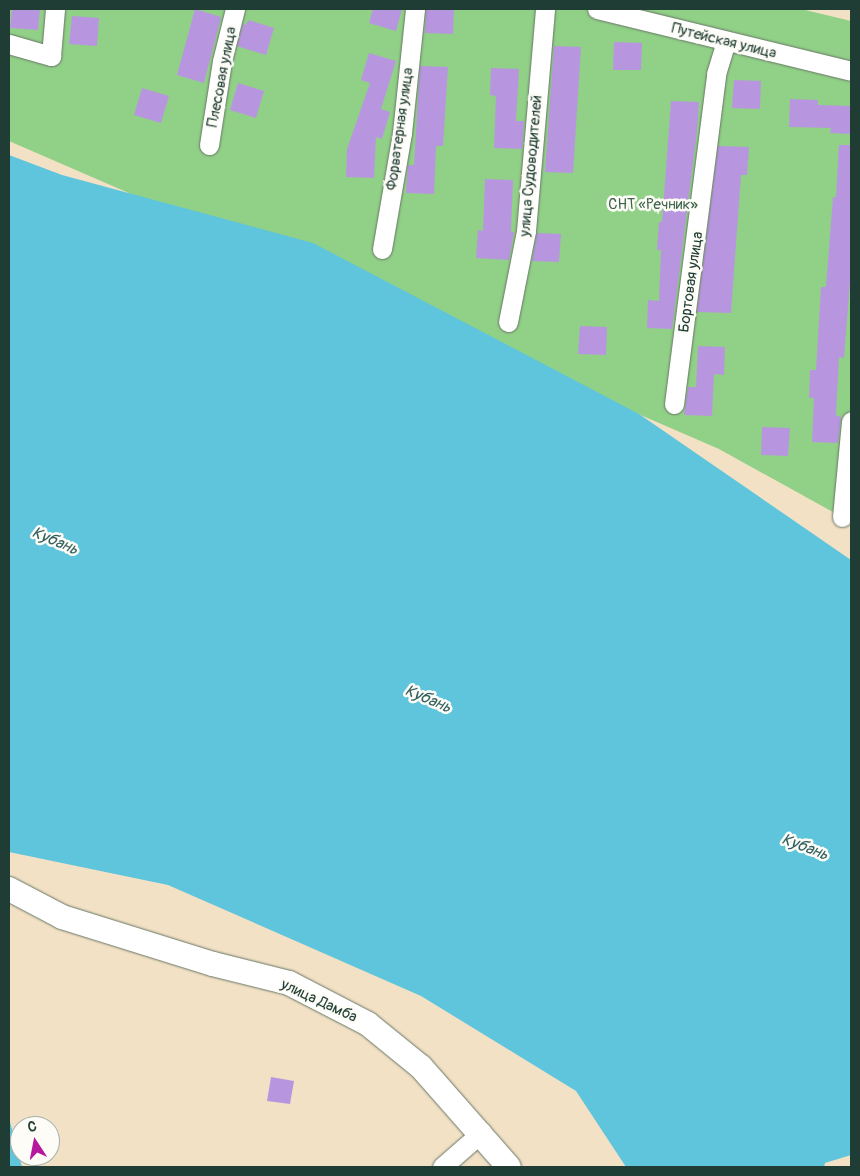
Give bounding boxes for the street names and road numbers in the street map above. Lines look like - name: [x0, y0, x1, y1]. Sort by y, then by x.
- street label: Путейская улица: [670, 19, 778, 63]
- street label: Плесовая улица: [203, 25, 241, 129]
- street label: Форватерная улица: [382, 67, 418, 191]
- street label: улица Судоводителей: [516, 95, 546, 237]
- street label: Бортовая улица: [675, 230, 707, 334]
- street label: улица Дамба: [278, 976, 360, 1026]

